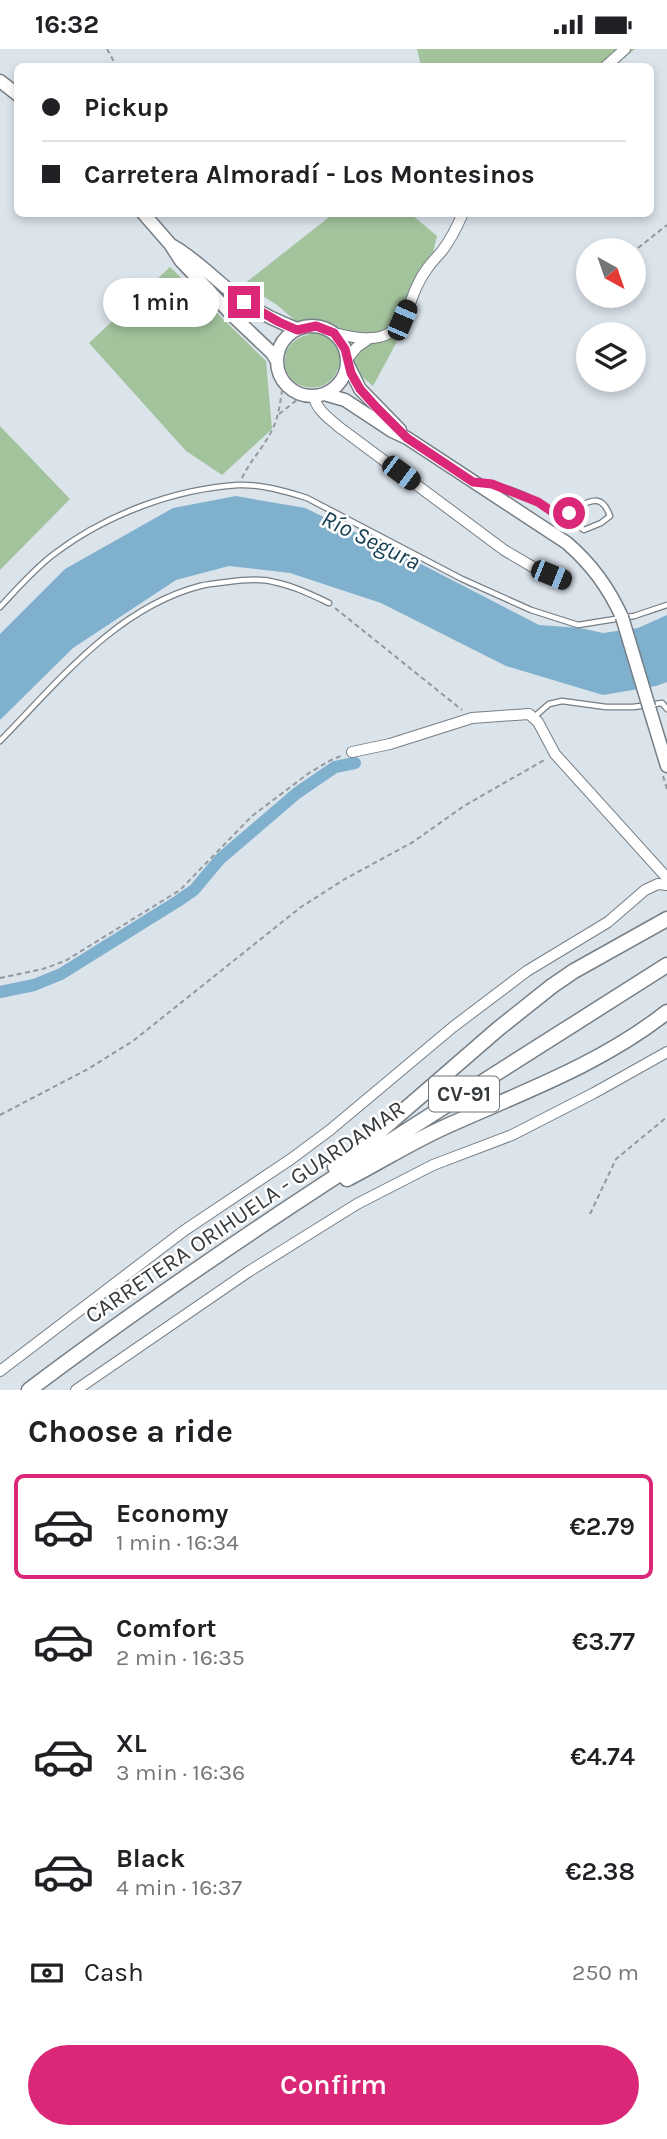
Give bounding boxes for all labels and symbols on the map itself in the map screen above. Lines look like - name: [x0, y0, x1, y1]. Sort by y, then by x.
- north arrow: [576, 238, 646, 308]
- callout: 1 min: [104, 278, 219, 327]
- route end: [228, 286, 260, 318]
- car: [385, 297, 420, 343]
- car: [378, 452, 425, 494]
- route start: [553, 497, 585, 529]
- water label: Río Segura: [317, 504, 425, 576]
- car: [528, 557, 575, 593]
- road number: CV-91: [429, 1077, 499, 1111]
- street label: CARRETERA ORIHUELA - GUARDAMAR: [80, 1095, 410, 1329]

